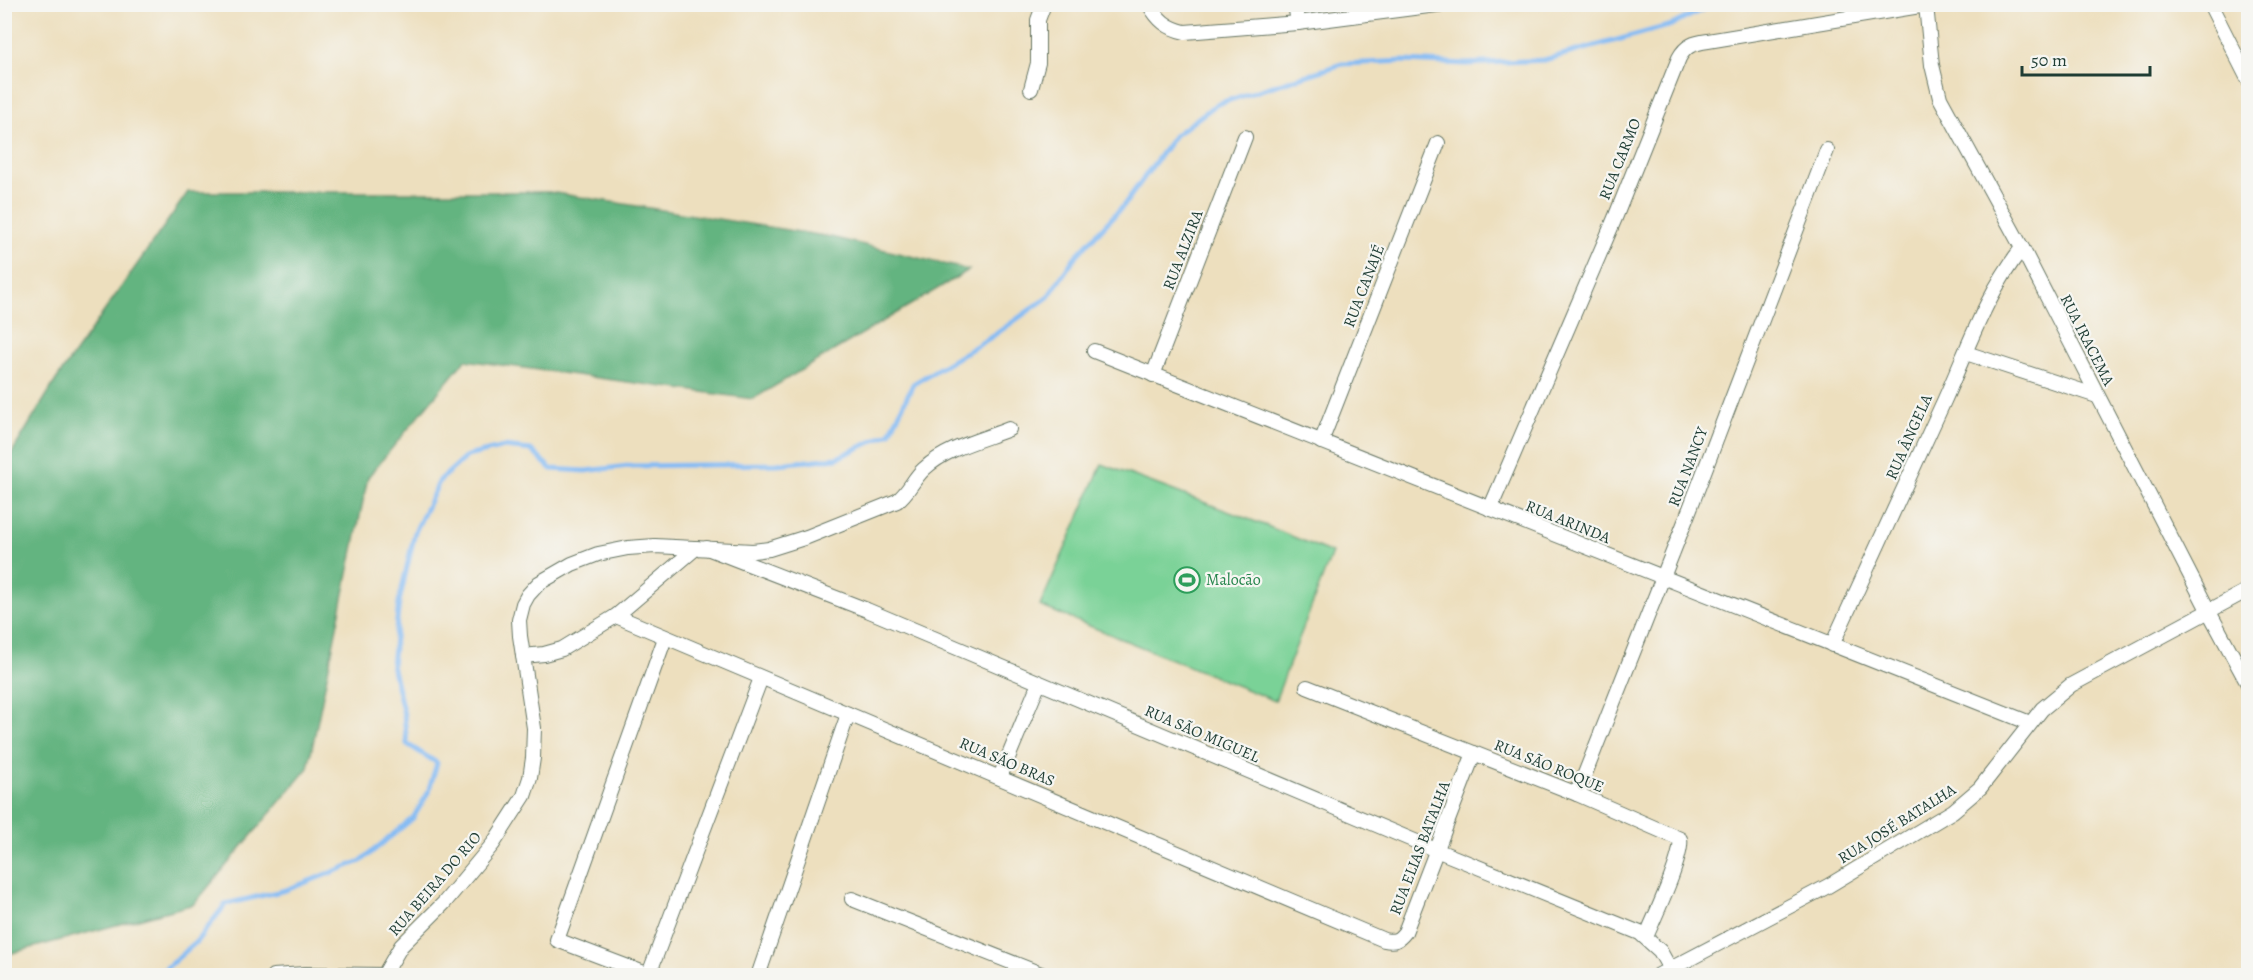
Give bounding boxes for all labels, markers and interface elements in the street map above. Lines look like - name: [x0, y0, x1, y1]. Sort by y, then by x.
- scale bar: [2022, 39, 2150, 77]
- text: 50 m: [2031, 48, 2067, 72]
- street label: RUA CARMO: [1594, 115, 1646, 203]
- street label: RUA ALZIRA: [1158, 206, 1209, 293]
- street label: RUA CANAJÉ: [1338, 241, 1390, 331]
- street label: RUA IRACEMA: [2055, 291, 2120, 390]
- street label: RUA ÂNGELA: [1880, 390, 1938, 483]
- street label: RUA NANCY: [1663, 424, 1713, 510]
- street label: RUA ARINDA: [1522, 495, 1614, 549]
- sports icon: Malocão: [1172, 565, 1202, 595]
- place label: Malocão: [1206, 569, 1261, 591]
- street label: RUA SÃO MIGUEL: [1141, 700, 1264, 769]
- street label: RUA SÃO BRAS: [956, 732, 1058, 792]
- street label: RUA SÃO ROQUE: [1491, 734, 1607, 798]
- street label: RUA ELIAS BATALHA: [1384, 777, 1456, 918]
- street label: RUA JOSÉ BATALHA: [1834, 778, 1961, 869]
- street label: RUA BEIRA DO RIO: [383, 827, 487, 941]

